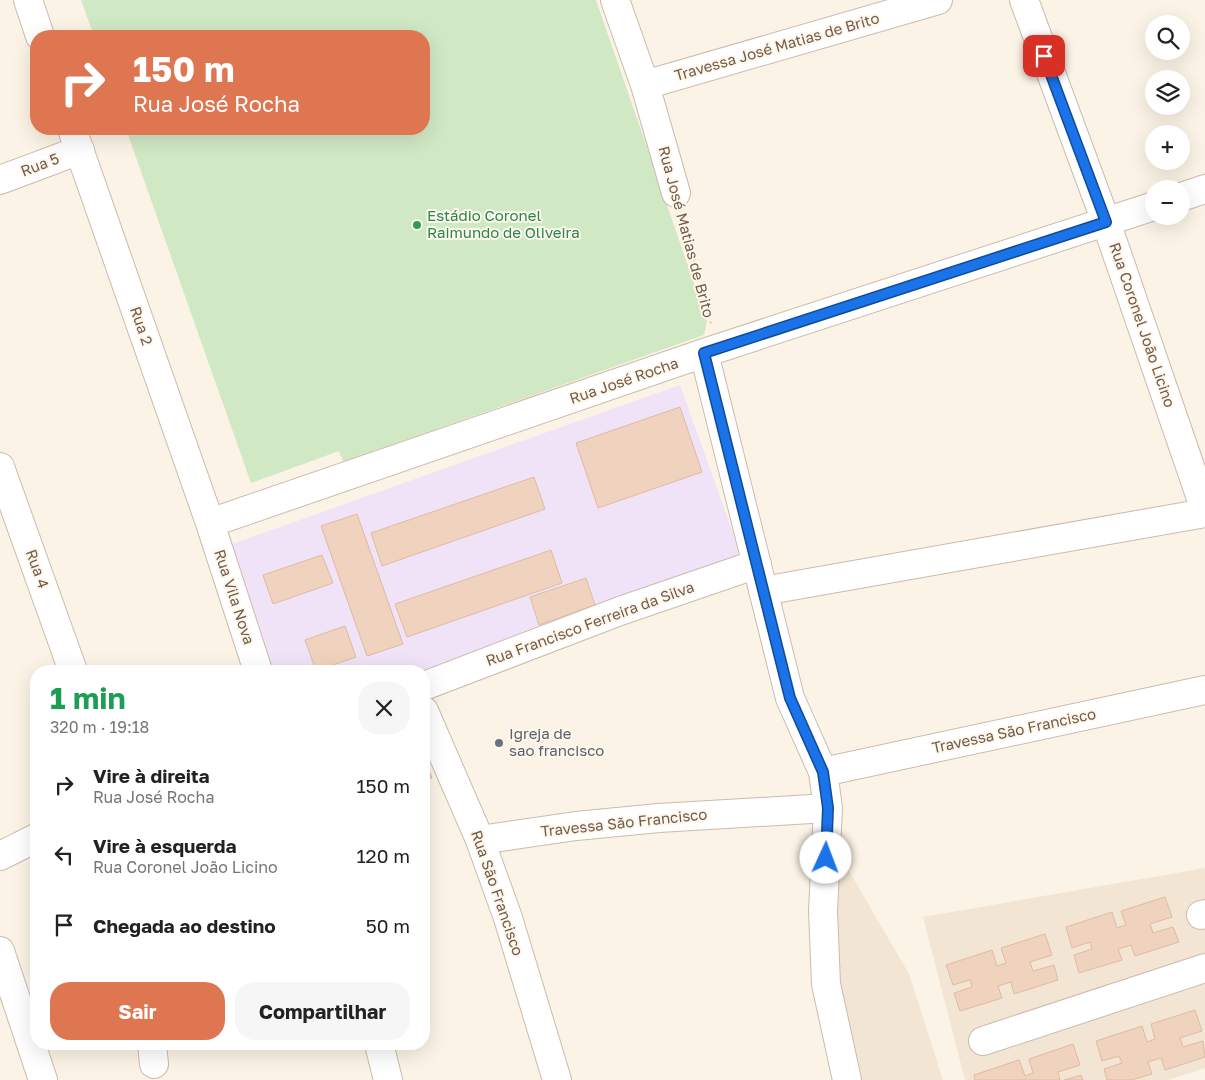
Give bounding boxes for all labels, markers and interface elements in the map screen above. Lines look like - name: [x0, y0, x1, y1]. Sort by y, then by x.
- street label: Travessa José Matias de Brito: [672, 8, 881, 84]
- map controls: [1145, 15, 1190, 225]
- button: search: [1145, 15, 1190, 60]
- pin: [1023, 35, 1065, 77]
- icon: arrive: [1030, 42, 1058, 70]
- text: 150 m: [133, 48, 235, 90]
- icon: right: [50, 50, 115, 115]
- button: layers: [1145, 70, 1190, 115]
- text: Rua José Rocha: [133, 90, 300, 117]
- button: +: [1145, 125, 1190, 170]
- street label: Rua José Matias de Brito: [655, 144, 719, 320]
- street label: Rua 5: [18, 149, 61, 180]
- button: −: [1145, 180, 1190, 225]
- place label: Estádio Coronel Raimundo de Oliveira: [427, 206, 580, 241]
- marker: Estádio Coronel Raimundo de Oliveira: [411, 219, 423, 231]
- street label: Rua Coronel João Licino: [1106, 240, 1180, 409]
- street label: Rua 2: [127, 304, 157, 347]
- street label: Rua José Rocha: [567, 353, 680, 407]
- street label: Rua 4: [23, 547, 53, 591]
- street label: Rua Vila Nova: [211, 547, 259, 646]
- street label: Rua Francisco Ferreira da Silva: [483, 577, 696, 669]
- text: 1 min: [50, 680, 126, 716]
- button: close: [358, 682, 410, 734]
- street label: Travessa São Francisco: [930, 704, 1097, 756]
- text: 320 m · 19:18: [50, 717, 149, 737]
- place label: Igreja de sao francisco: [509, 724, 604, 759]
- marker: Igreja de sao francisco: [493, 737, 505, 749]
- text: Vire à direita: [93, 764, 210, 787]
- icon: right: [50, 771, 78, 799]
- text: 150 m: [356, 774, 410, 797]
- text: Rua José Rocha: [93, 787, 214, 807]
- street label: Travessa São Francisco: [540, 804, 708, 840]
- street label: Rua São Francisco: [468, 827, 528, 958]
- position arrow: [799, 831, 851, 883]
- text: Vire à esquerda: [93, 834, 236, 857]
- icon: left: [50, 841, 78, 869]
- text: 120 m: [356, 844, 410, 867]
- text: Rua Coronel João Licino: [93, 857, 278, 877]
- icon: arrive: [50, 911, 78, 939]
- text: Chegada ao destino: [93, 914, 276, 937]
- text: 50 m: [366, 914, 410, 937]
- button: Sair: [50, 982, 225, 1040]
- button: Compartilhar: [235, 982, 410, 1040]

